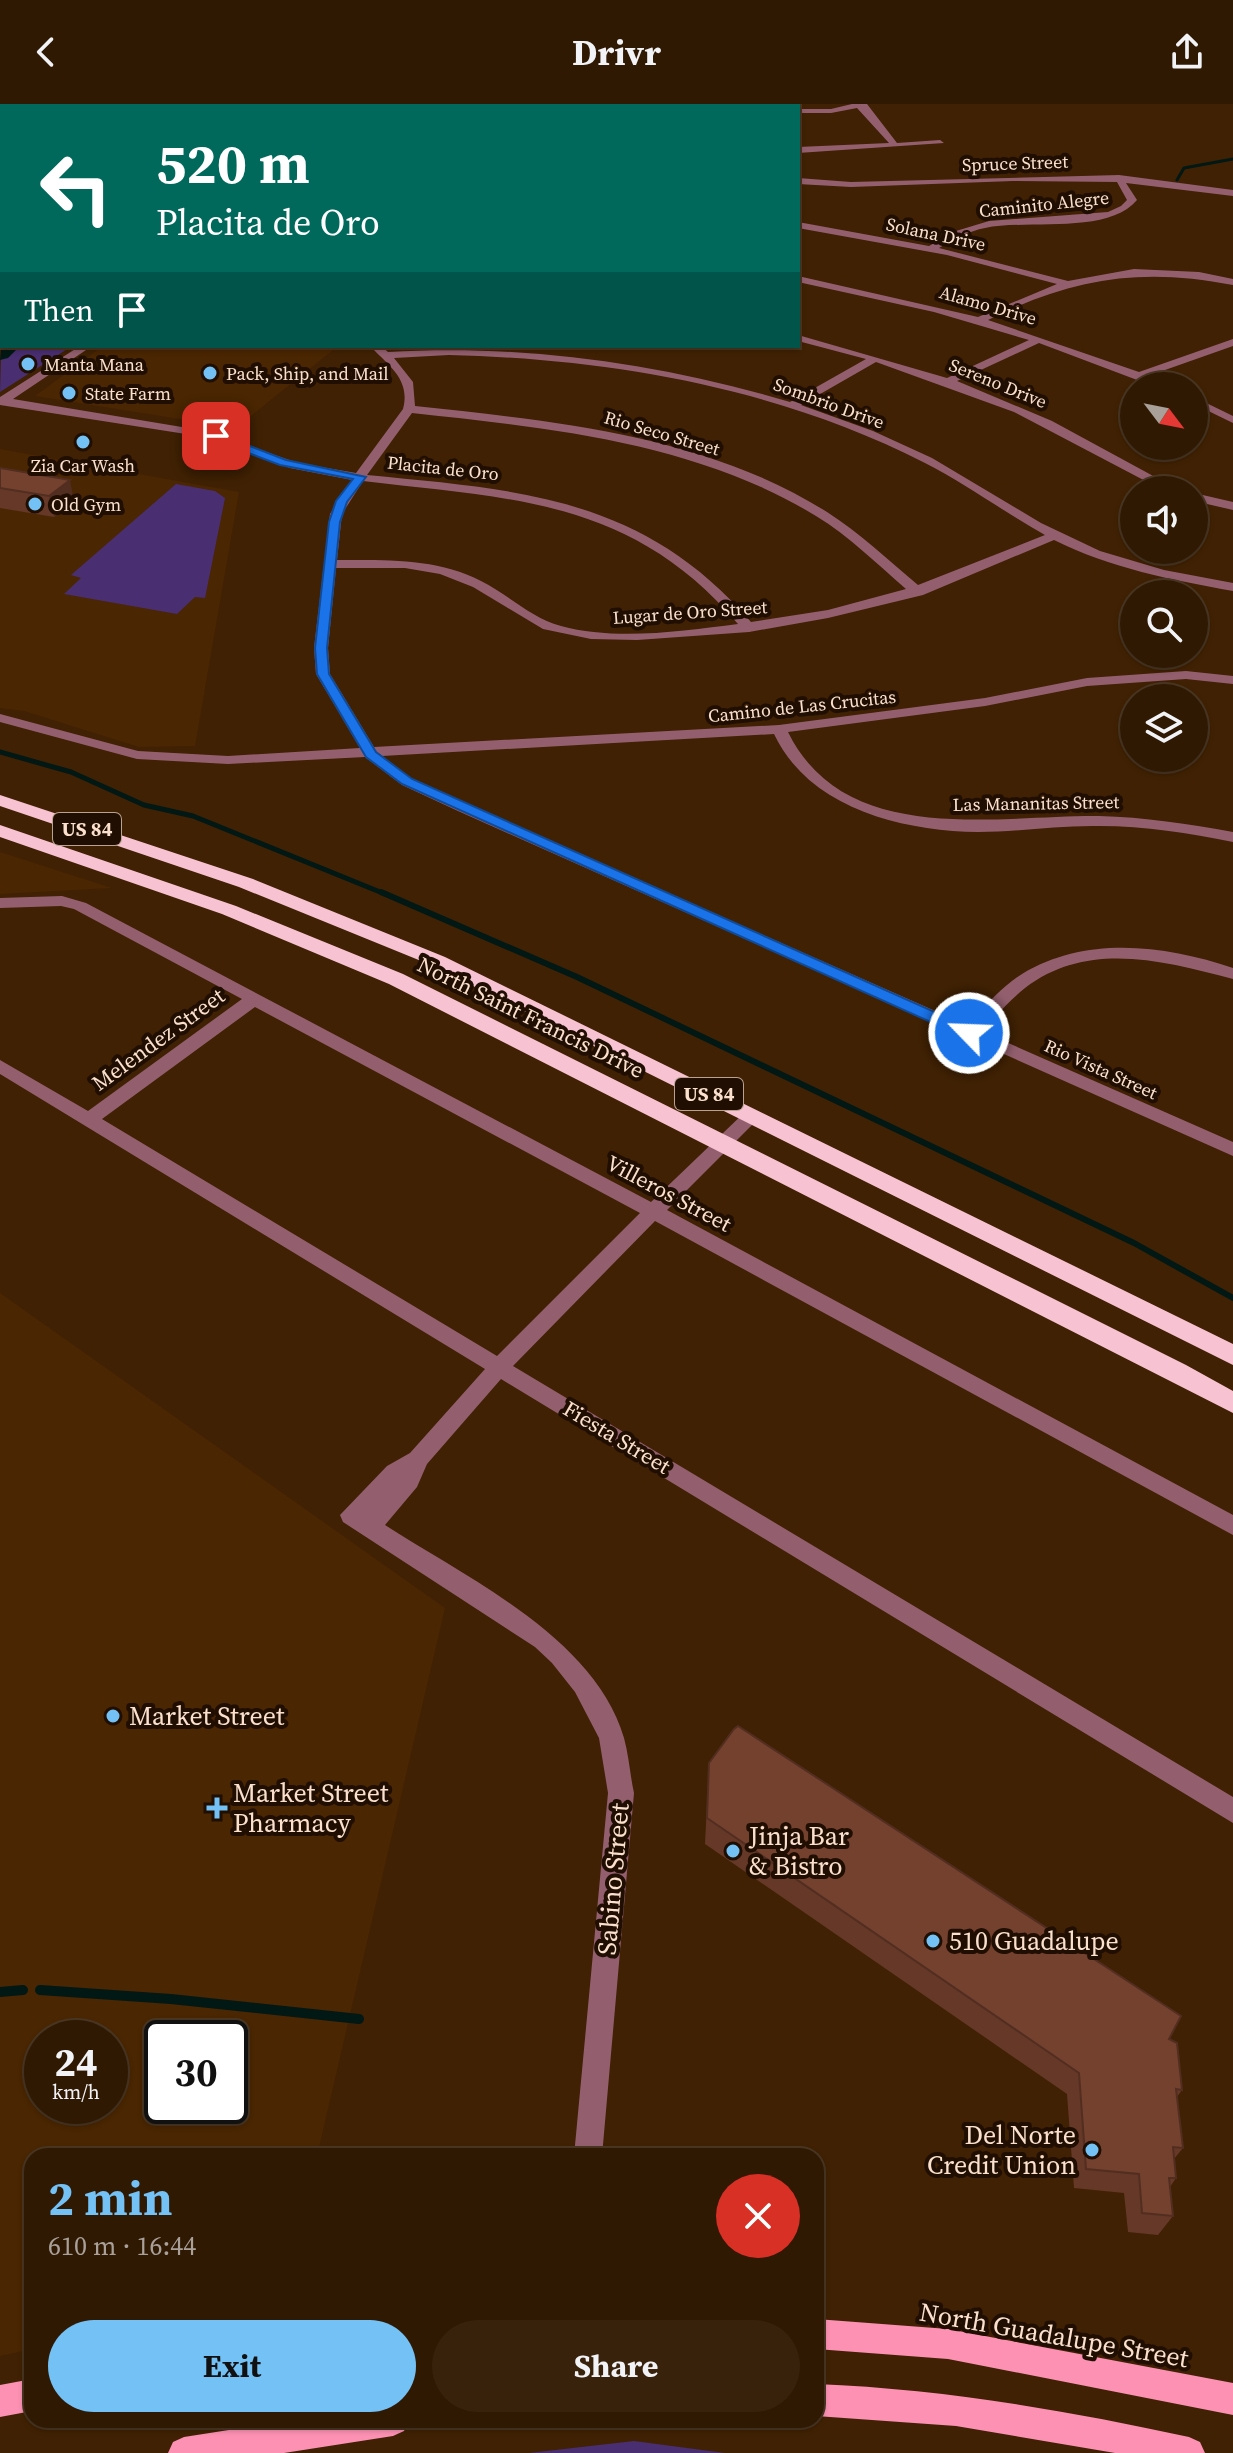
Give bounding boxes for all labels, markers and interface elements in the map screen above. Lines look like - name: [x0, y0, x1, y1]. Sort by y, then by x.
- text: Drivr: [572, 28, 661, 77]
- icon: back: [24, 30, 68, 74]
- icon: share: [1165, 30, 1209, 74]
- text: 520 m: [156, 125, 310, 202]
- icon: left: [24, 136, 128, 240]
- street label: Spruce Street: [962, 149, 1069, 177]
- street label: Caminito Alegre: [978, 185, 1110, 223]
- text: Placita de Oro: [156, 198, 380, 247]
- street label: Solana Drive: [884, 211, 988, 257]
- street label: Alamo Drive: [937, 279, 1039, 331]
- icon: arrive: [110, 288, 154, 332]
- text: Then: [24, 290, 94, 331]
- place label: Manta Mana: [44, 352, 145, 377]
- street label: Sereno Drive: [945, 352, 1051, 414]
- marker: Manta Mana: [19, 355, 37, 373]
- place label: Pack, Ship, and Mail: [226, 361, 389, 386]
- marker: Pack, Ship, and Mail: [201, 364, 219, 382]
- street label: Sombrio Drive: [770, 371, 888, 435]
- north arrow: [1120, 372, 1208, 460]
- map controls: [1120, 372, 1208, 772]
- place label: State Farm: [85, 381, 171, 406]
- marker: State Farm: [60, 384, 78, 402]
- pin: [182, 402, 250, 470]
- street label: Rio Seco Street: [601, 405, 723, 461]
- icon: arrive: [194, 414, 238, 458]
- marker: Zia Car Wash: [74, 433, 92, 451]
- street label: Placita de Oro: [386, 450, 500, 486]
- place label: Zia Car Wash: [31, 453, 135, 478]
- button: sound: [1120, 476, 1208, 564]
- place label: Old Gym: [51, 492, 121, 517]
- marker: Old Gym: [26, 495, 44, 513]
- button: search: [1120, 580, 1208, 668]
- street label: Lugar de Oro Street: [612, 594, 768, 630]
- street label: Camino de Las Crucitas: [707, 684, 897, 728]
- button: layers: [1120, 684, 1208, 772]
- street label: Las Mananitas Street: [952, 789, 1120, 817]
- road number: US 84: [53, 813, 121, 845]
- street label: North Saint Francis Drive: [413, 949, 649, 1085]
- street label: Melendez Street: [86, 980, 231, 1097]
- position arrow: [927, 991, 1011, 1075]
- street label: Rio Vista Street: [1041, 1033, 1162, 1105]
- road number: US 84: [675, 1078, 743, 1110]
- street label: Villeros Street: [601, 1147, 738, 1239]
- street label: Fiesta Street: [558, 1393, 677, 1481]
- place label: Market Street: [129, 1698, 285, 1734]
- marker: Market Street: [104, 1707, 122, 1725]
- place label: Market Street Pharmacy: [233, 1775, 389, 1841]
- marker: Market Street Pharmacy: [208, 1799, 226, 1817]
- street label: Sabino Street: [588, 1801, 638, 1957]
- place label: Jinja Bar & Bistro: [748, 1818, 849, 1884]
- marker: Jinja Bar & Bistro: [724, 1842, 742, 1860]
- place label: 510 Guadalupe: [949, 1923, 1119, 1959]
- marker: 510 Guadalupe: [924, 1932, 942, 1950]
- speed limit sign: 30: [144, 2020, 248, 2124]
- text: 24: [54, 2035, 98, 2089]
- text: km/h: [52, 2078, 100, 2106]
- place label: Del Norte Credit Union: [927, 2117, 1076, 2183]
- marker: Del Norte Credit Union: [1083, 2141, 1101, 2159]
- text: 2 min: [48, 2165, 173, 2231]
- button: close: [716, 2174, 800, 2258]
- text: 610 m · 16:44: [48, 2228, 196, 2264]
- street label: North Guadalupe Street: [917, 2294, 1192, 2376]
- button: Exit: [48, 2320, 416, 2412]
- button: Share: [432, 2320, 800, 2412]

